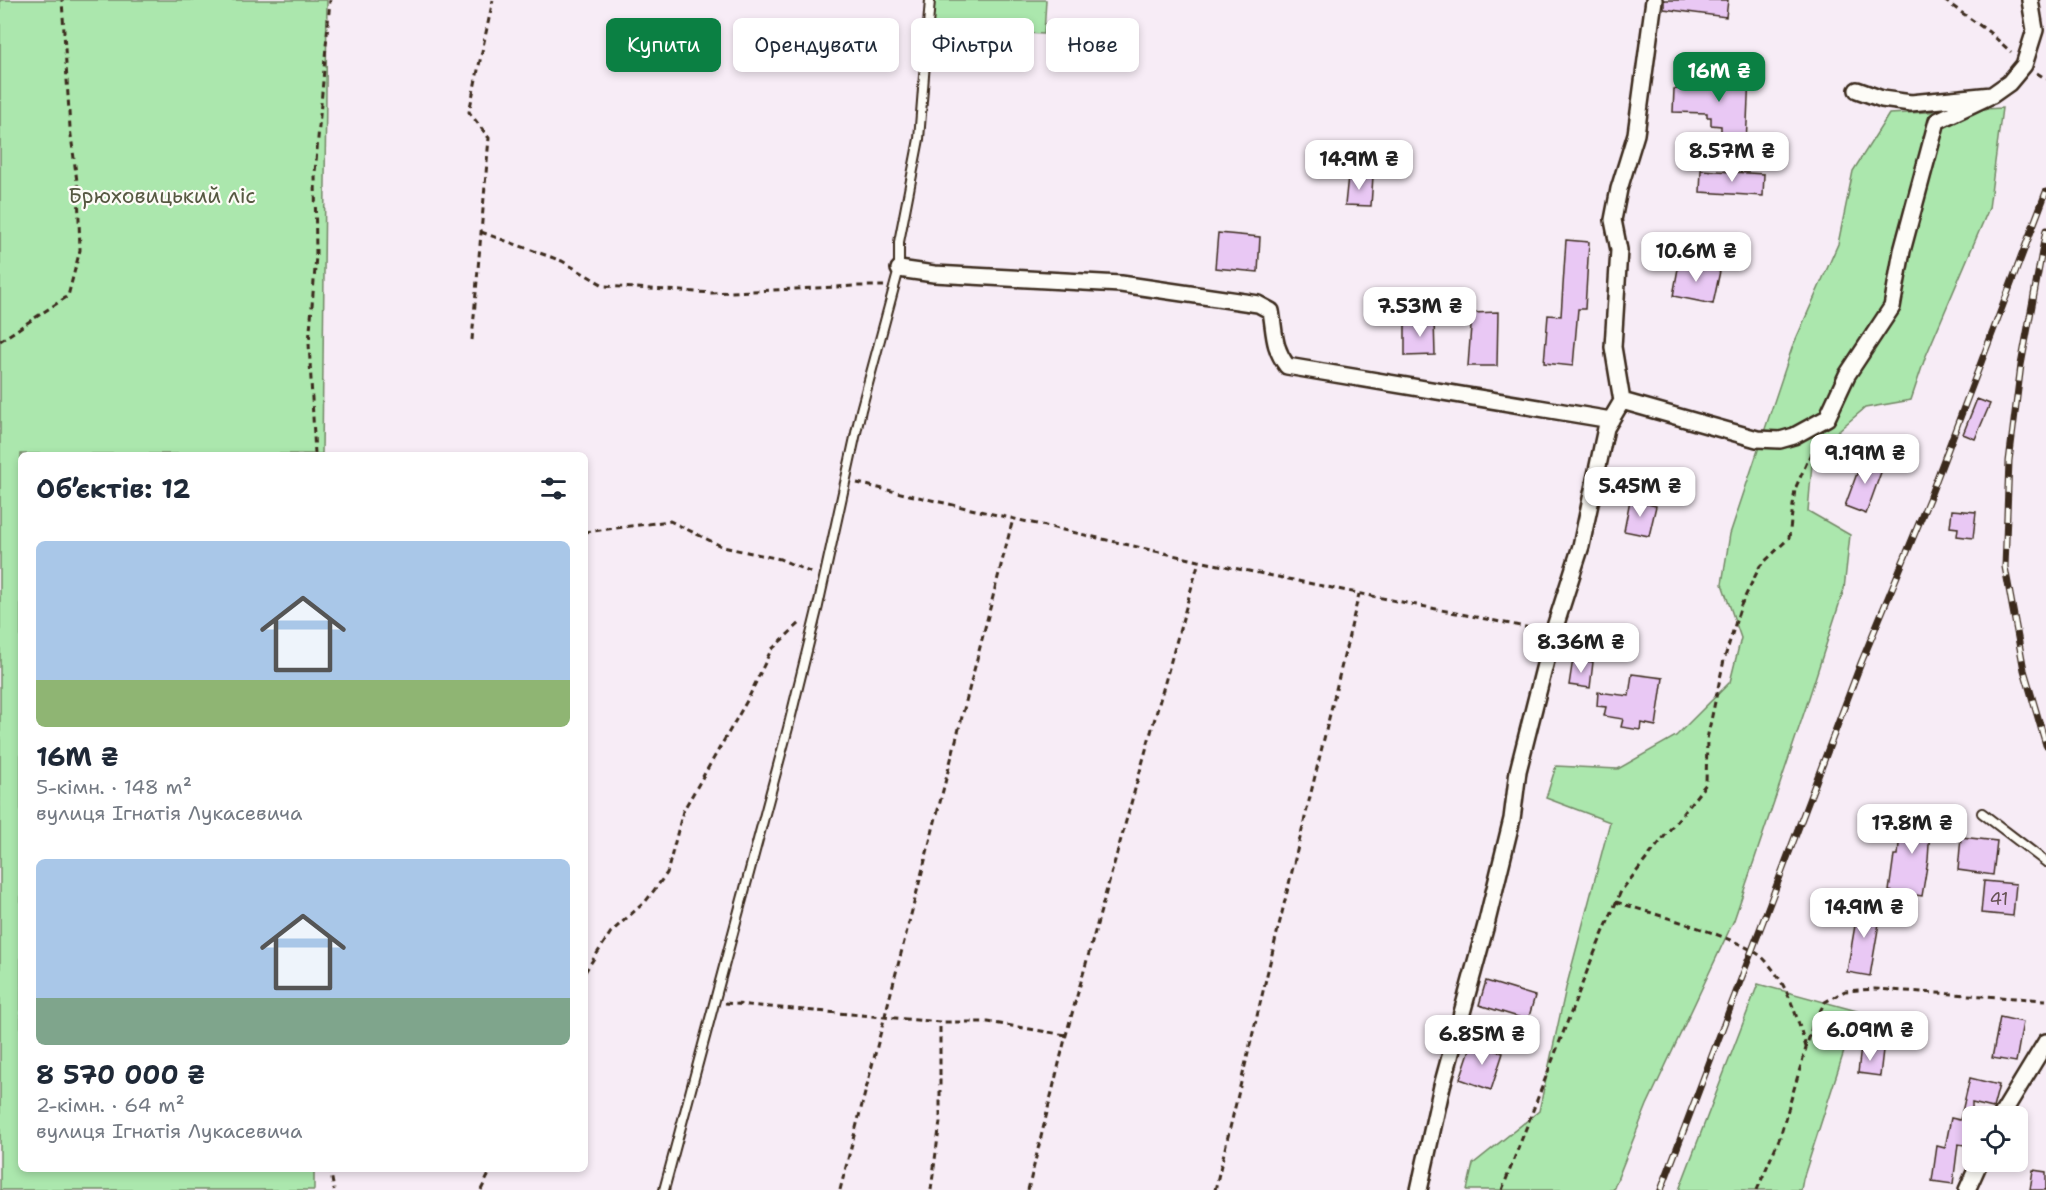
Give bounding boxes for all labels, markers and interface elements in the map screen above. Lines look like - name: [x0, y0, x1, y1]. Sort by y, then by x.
- chip: Купити: [606, 18, 721, 72]
- chip: Орендувати: [733, 18, 899, 72]
- chip: Фільтри: [911, 18, 1034, 72]
- chip: Нове: [1046, 18, 1139, 72]
- pin: 16M ₴: [1677, 52, 1761, 103]
- text: 16M ₴: [1687, 58, 1751, 84]
- pin: 8.57M ₴: [1677, 132, 1787, 183]
- text: 8.57M ₴: [1689, 138, 1775, 164]
- pin: 14.9M ₴: [1304, 140, 1414, 191]
- text: 14.9M ₴: [1319, 146, 1399, 172]
- park label: Брюховицький ліс: [68, 182, 256, 210]
- pin: 10.6M ₴: [1641, 232, 1751, 283]
- text: 10.6M ₴: [1655, 238, 1737, 264]
- pin: 7.53M ₴: [1365, 287, 1475, 338]
- text: 7.53M ₴: [1377, 293, 1463, 319]
- pin: 9.19M ₴: [1810, 434, 1920, 485]
- text: 9.19M ₴: [1824, 440, 1906, 466]
- pin: 5.45M ₴: [1585, 467, 1695, 518]
- text: Об’єктів: 12: [36, 471, 190, 506]
- icon: filters: [537, 472, 570, 505]
- text: 5.45M ₴: [1598, 473, 1682, 499]
- icon: home: [249, 580, 357, 688]
- pin: 8.36M ₴: [1526, 623, 1636, 674]
- text: 8.36M ₴: [1537, 629, 1625, 655]
- text: 16M ₴: [36, 739, 119, 774]
- text: 5-кімн. · 148 m²: [36, 774, 192, 800]
- text: вулиця Ігнатія Лукасевича: [36, 800, 302, 826]
- pin: 17.8M ₴: [1857, 804, 1967, 855]
- text: 17.8M ₴: [1871, 810, 1953, 836]
- house number: 41: [1989, 887, 2009, 911]
- pin: 14.9M ₴: [1809, 888, 1919, 939]
- text: 14.9M ₴: [1824, 894, 1904, 920]
- icon: home: [249, 898, 357, 1006]
- pin: 6.09M ₴: [1815, 1011, 1925, 1062]
- pin: 6.85M ₴: [1427, 1015, 1537, 1066]
- text: 6.09M ₴: [1826, 1017, 1914, 1043]
- text: 6.85M ₴: [1439, 1021, 1525, 1047]
- text: 8 570 000 ₴: [36, 1057, 205, 1092]
- text: 2-кімн. · 64 m²: [36, 1092, 185, 1118]
- map controls: [1962, 1106, 2028, 1172]
- button: locate: [1962, 1106, 2028, 1172]
- text: вулиця Ігнатія Лукасевича: [36, 1118, 302, 1144]

